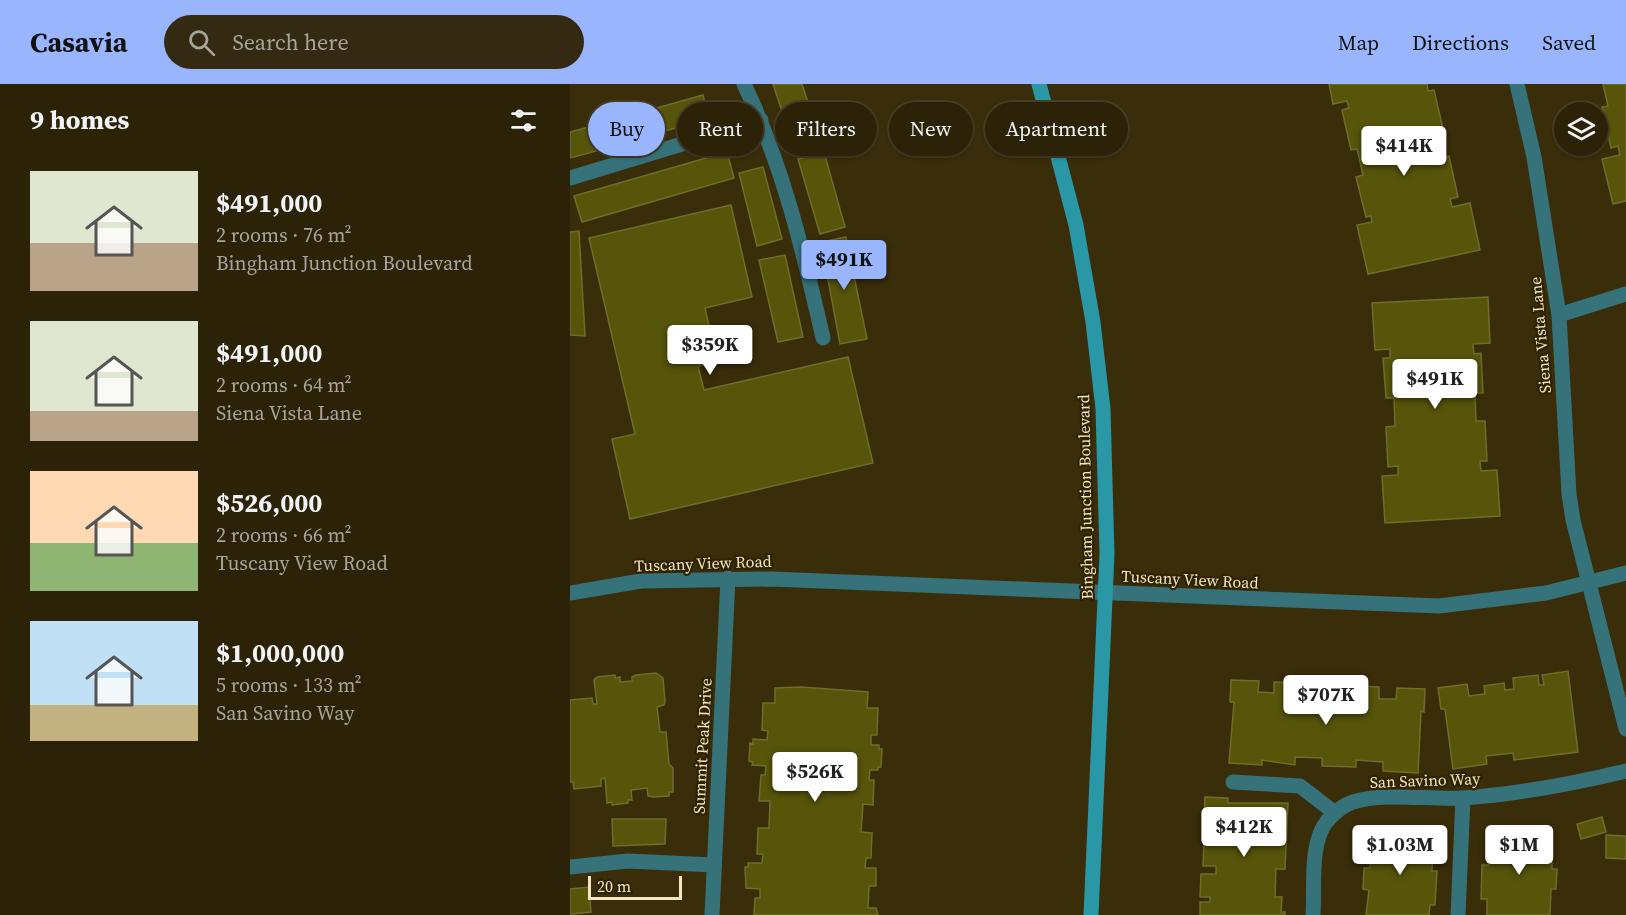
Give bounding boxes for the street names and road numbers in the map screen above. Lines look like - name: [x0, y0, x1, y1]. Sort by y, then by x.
- street label: Siena Vista Lane: [1524, 276, 1556, 394]
- street label: Bingham Junction Boulevard: [1072, 394, 1098, 600]
- street label: Tuscany View Road: [634, 550, 772, 576]
- street label: Tuscany View Road: [1121, 564, 1259, 594]
- street label: Summit Peak Drive: [687, 677, 717, 815]
- street label: San Savino Way: [1369, 767, 1482, 793]

